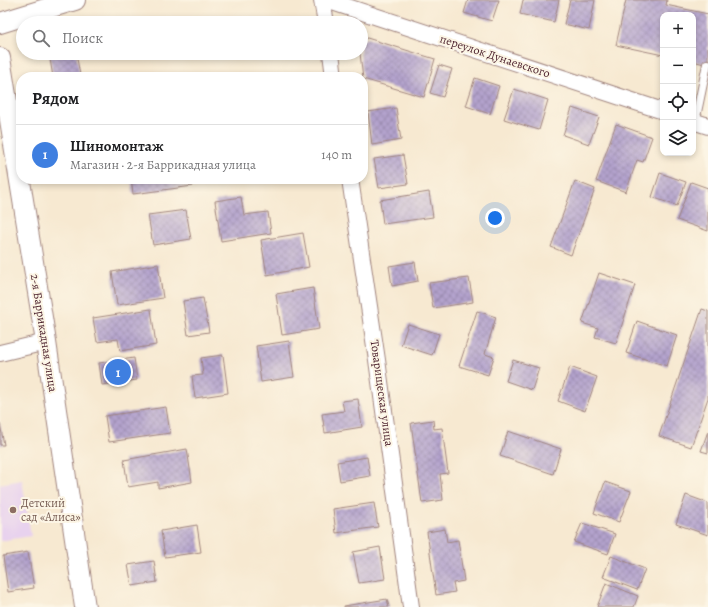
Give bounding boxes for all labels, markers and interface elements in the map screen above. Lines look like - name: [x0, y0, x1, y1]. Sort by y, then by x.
- map controls: [660, 12, 696, 156]
- button: +: [660, 12, 696, 48]
- search box: [16, 16, 368, 60]
- icon: search: [30, 27, 52, 49]
- text: Поиск: [62, 28, 103, 48]
- street label: переулок Дунаевского: [438, 31, 552, 81]
- button: −: [660, 48, 696, 84]
- button: locate: [660, 84, 696, 120]
- text: Рядом: [32, 87, 79, 110]
- button: layers: [660, 120, 696, 156]
- text: Шиномонтаж: [70, 136, 164, 156]
- text: 1: [43, 146, 47, 163]
- text: 140 m: [321, 146, 352, 163]
- text: Магазин · 2-я Баррикадная улица: [70, 156, 256, 173]
- your location: [485, 208, 505, 228]
- street label: 2-я Баррикадная улица: [27, 273, 61, 394]
- street label: Товарищеская улица: [367, 339, 397, 448]
- pin: 1: [105, 357, 131, 387]
- place label: Детский сад «Алиса»: [21, 495, 81, 525]
- marker: Детский сад «Алиса»: [8, 505, 18, 515]

